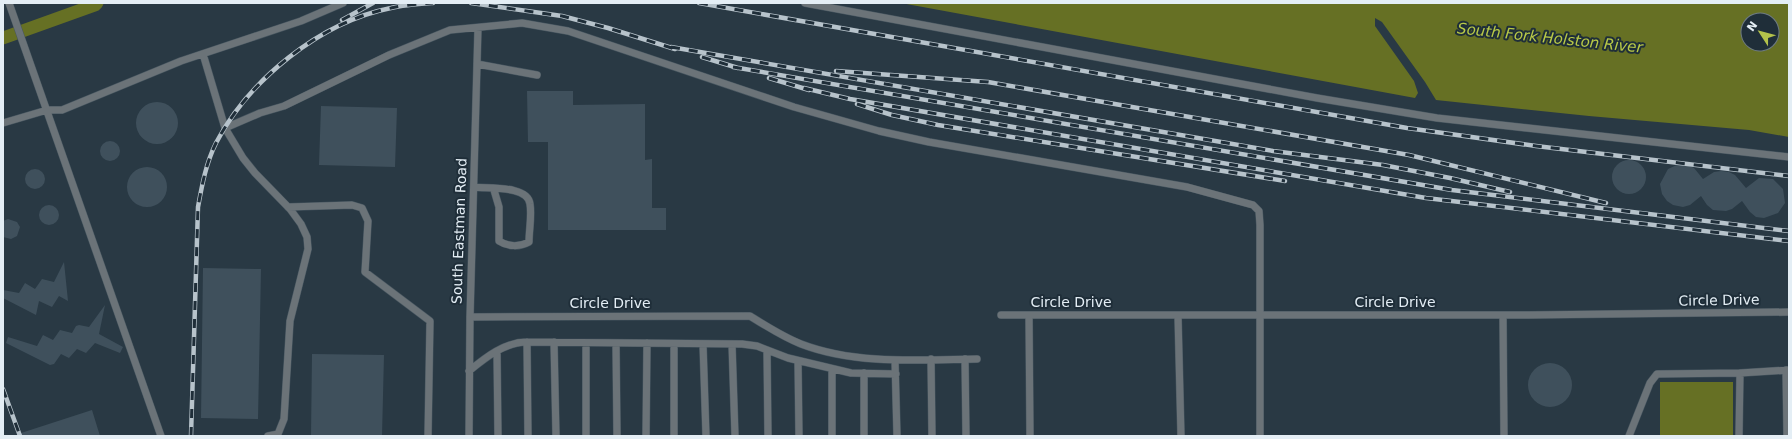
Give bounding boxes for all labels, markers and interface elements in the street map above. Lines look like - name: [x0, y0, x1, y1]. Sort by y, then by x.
- north arrow: [1740, 12, 1780, 52]
- water label: South Fork Holston River: [1456, 19, 1644, 57]
- text: N: [1744, 19, 1760, 34]
- street label: South Eastman Road: [448, 158, 470, 304]
- street label: Circle Drive: [1678, 291, 1760, 309]
- street label: Circle Drive: [1030, 294, 1112, 310]
- street label: Circle Drive: [1354, 294, 1436, 310]
- street label: Circle Drive: [569, 295, 651, 311]

